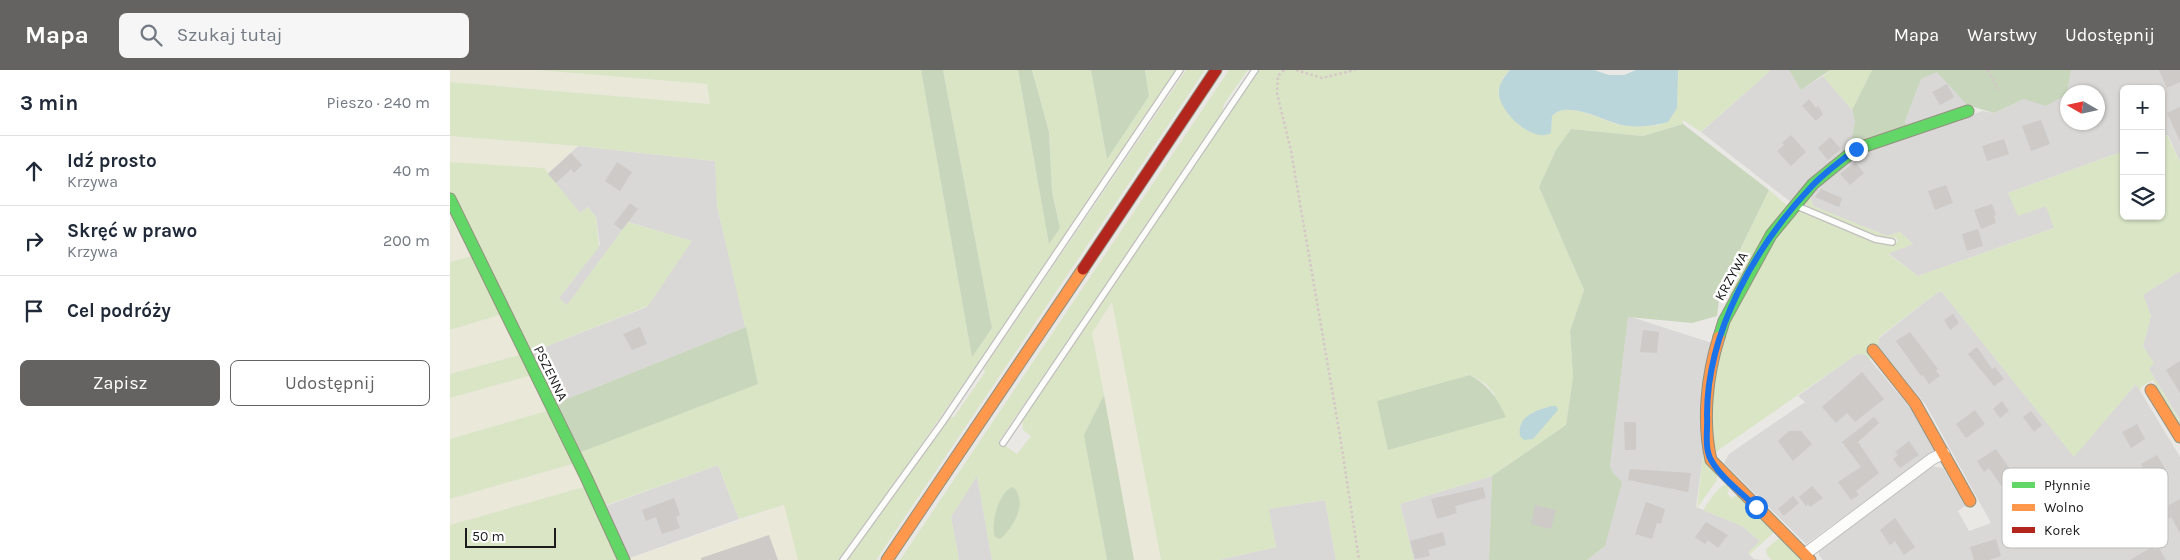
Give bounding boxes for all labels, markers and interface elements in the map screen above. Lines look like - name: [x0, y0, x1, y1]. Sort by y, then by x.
- search box: [119, 13, 469, 58]
- text: Mapa: [25, 21, 89, 49]
- icon: search: [137, 21, 165, 49]
- text: Szukaj tutaj: [177, 24, 283, 46]
- text: Mapa: [1894, 24, 1939, 46]
- text: Warstwy: [1967, 24, 2037, 46]
- text: Udostępnij: [2065, 24, 2155, 46]
- north arrow: [2060, 85, 2105, 130]
- map controls: [2120, 85, 2165, 220]
- button: +: [2120, 85, 2165, 130]
- text: 3 min: [20, 91, 78, 115]
- text: Pieszo · 240 m: [326, 93, 430, 112]
- button: −: [2120, 130, 2165, 175]
- route end: [1845, 138, 1868, 161]
- text: Idź prosto: [67, 150, 157, 172]
- icon: ahead: [20, 157, 48, 185]
- text: 40 m: [393, 161, 430, 180]
- text: Krzywa: [67, 172, 118, 191]
- button: layers: [2120, 175, 2165, 220]
- text: Skręć w prawo: [67, 220, 197, 242]
- icon: right: [20, 227, 48, 255]
- text: 200 m: [383, 231, 430, 250]
- text: Krzywa: [67, 242, 118, 261]
- street label: KRZYWA: [1711, 249, 1752, 304]
- icon: arrive: [20, 297, 48, 325]
- text: Cel podróży: [67, 300, 171, 322]
- street label: PSZENNA: [530, 343, 571, 404]
- button: Zapisz: [20, 360, 220, 406]
- button: Udostępnij: [230, 360, 430, 406]
- legend: [2002, 468, 2168, 548]
- text: Płynnie: [2044, 477, 2090, 494]
- route start: [1745, 496, 1768, 519]
- text: Wolno: [2044, 499, 2084, 516]
- text: Korek: [2044, 522, 2080, 539]
- scale bar: [465, 525, 556, 548]
- text: 50 m: [472, 528, 505, 545]

